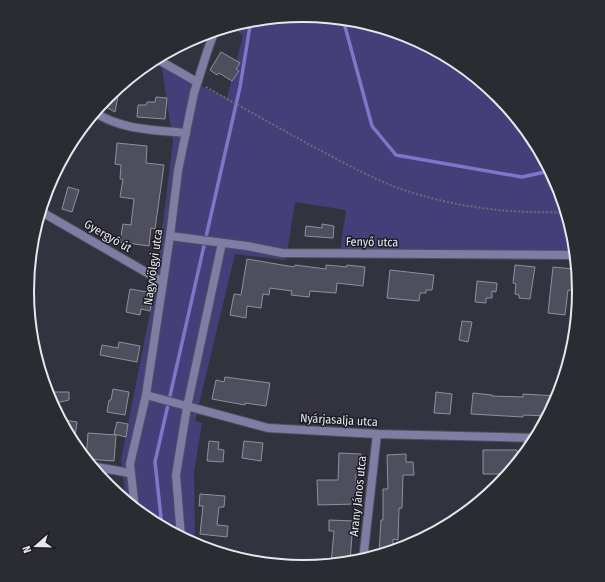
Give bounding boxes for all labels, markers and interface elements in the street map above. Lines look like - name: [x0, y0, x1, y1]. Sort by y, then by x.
- street label: Gyergyó út: [82, 217, 134, 255]
- street label: Nagyvölgyi utca: [141, 228, 165, 306]
- street label: Fenyő utca: [346, 235, 398, 249]
- street label: Nyárjasalja utca: [300, 411, 378, 429]
- street label: Arany János utca: [347, 455, 369, 537]
- north arrow: [16, 526, 56, 566]
- text: N: [20, 544, 34, 555]

